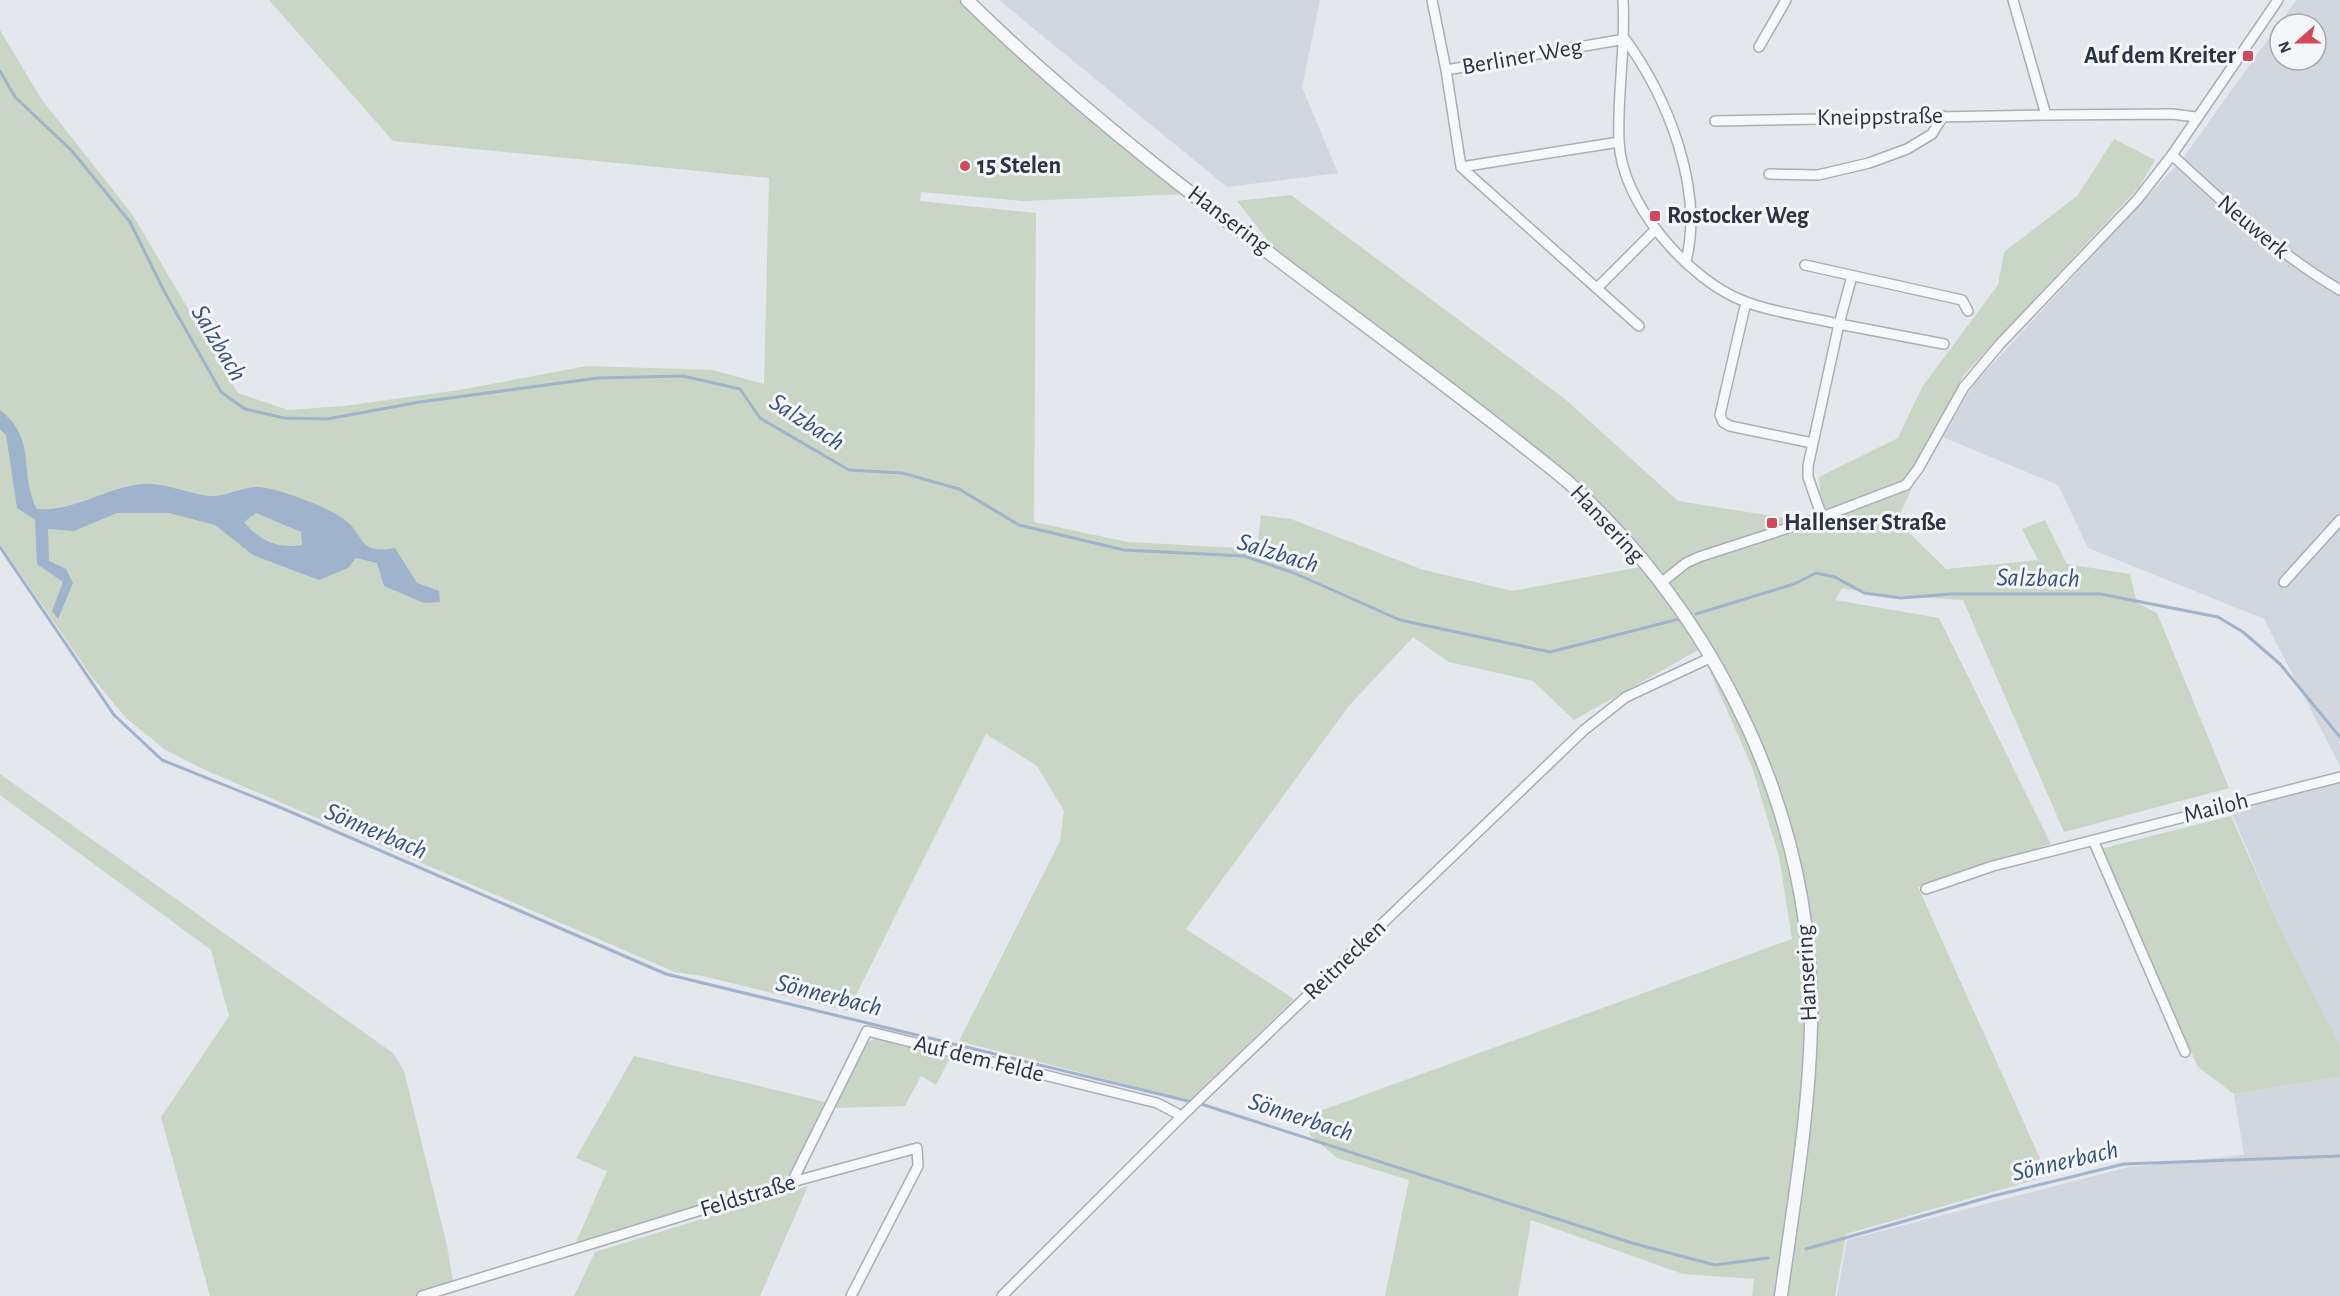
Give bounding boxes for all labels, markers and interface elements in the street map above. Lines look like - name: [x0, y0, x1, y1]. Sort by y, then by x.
- north arrow: [2268, 12, 2328, 72]
- street label: Berliner Weg: [1460, 35, 1584, 79]
- text: N: [2275, 39, 2294, 55]
- place label: Auf dem Kreiter: [2084, 44, 2237, 68]
- marker: Auf dem Kreiter: [2241, 49, 2255, 63]
- street label: Kneippstraße: [1817, 104, 1943, 130]
- place label: 15 Stelen: [977, 154, 1061, 178]
- marker: 15 Stelen: [958, 159, 972, 173]
- street label: Hansering: [1183, 181, 1275, 259]
- street label: Neuwerk: [2213, 191, 2293, 263]
- place label: Rostocker Weg: [1667, 204, 1810, 228]
- marker: Rostocker Weg: [1648, 209, 1662, 223]
- water label: Salzbach: [186, 301, 252, 385]
- water label: Salzbach: [765, 388, 849, 456]
- street label: Hansering: [1565, 480, 1649, 568]
- place label: Hallenser Straße: [1784, 511, 1946, 535]
- marker: Hallenser Straße: [1765, 516, 1779, 530]
- water label: Salzbach: [1234, 528, 1322, 578]
- water label: Salzbach: [1996, 564, 2080, 592]
- street label: Mailoh: [2181, 788, 2251, 828]
- water label: Sönnerbach: [321, 798, 431, 864]
- street label: Reitnecken: [1299, 915, 1391, 1005]
- street label: Hansering: [1792, 924, 1822, 1022]
- water label: Sönnerbach: [773, 969, 885, 1021]
- street label: Auf dem Felde: [911, 1031, 1047, 1087]
- water label: Sönnerbach: [1245, 1088, 1357, 1146]
- water label: Sönnerbach: [2009, 1136, 2121, 1186]
- street label: Feldstraße: [697, 1170, 799, 1222]

